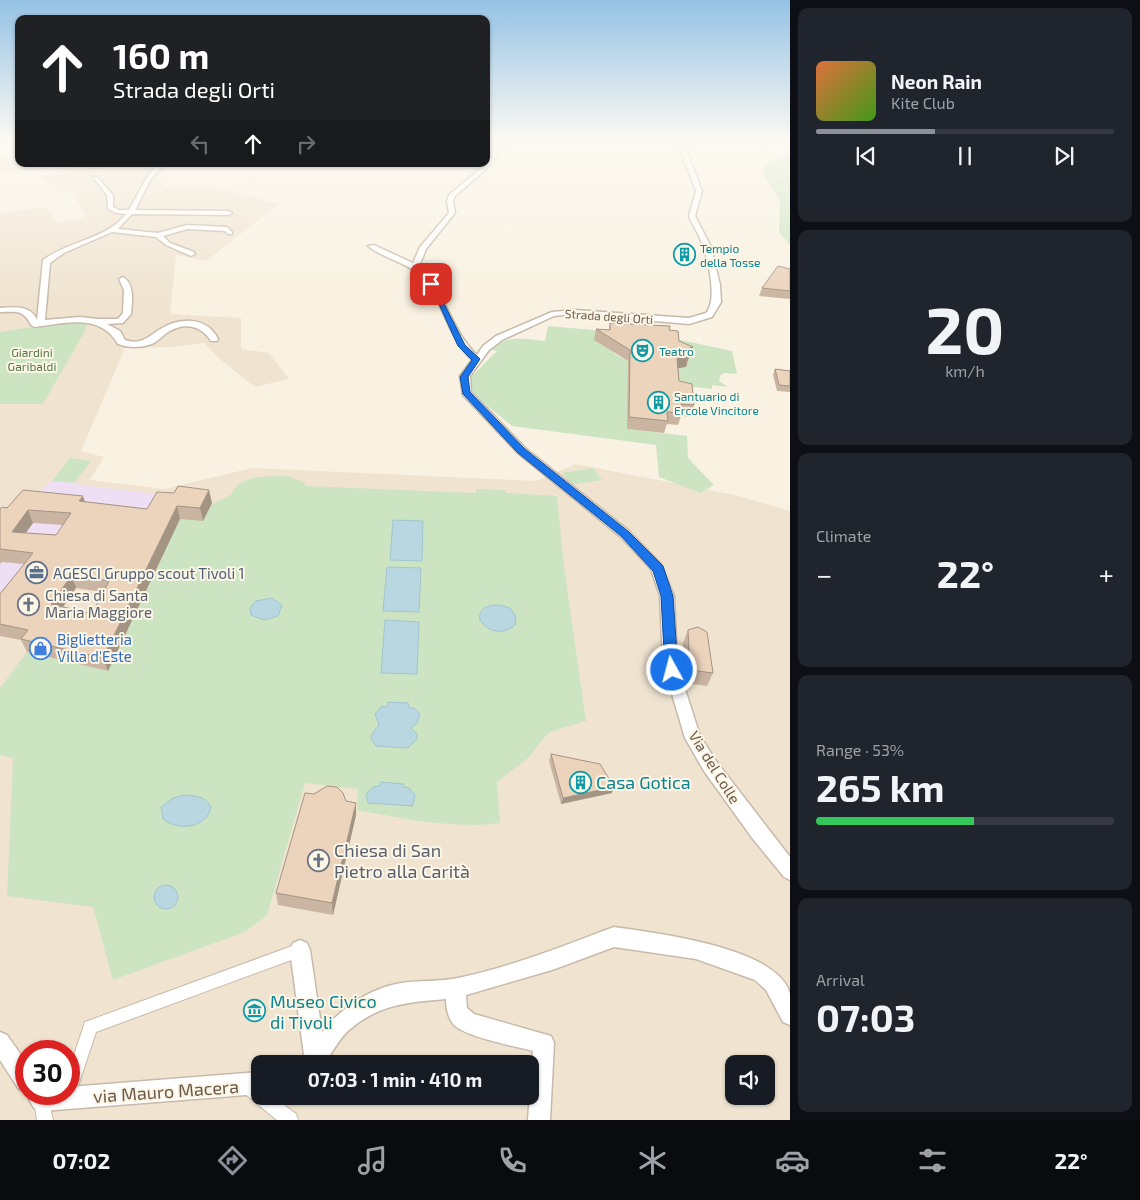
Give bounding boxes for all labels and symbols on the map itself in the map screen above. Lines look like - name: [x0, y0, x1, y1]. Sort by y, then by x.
- place label: Tempio della Tosse: [700, 241, 761, 269]
- building icon: Tempio della Tosse: [672, 243, 696, 267]
- pin: [410, 263, 452, 305]
- street label: Strada degli Orti: [564, 306, 654, 326]
- theatre icon: Teatro: [631, 339, 655, 363]
- place label: Teatro: [659, 344, 694, 358]
- park label: Giardini Garibaldi: [8, 345, 56, 373]
- place label: Santuario di Ercole Vincitore: [674, 389, 759, 417]
- building icon: Santuario di Ercole Vincitore: [646, 391, 670, 415]
- office icon: AGESCI Gruppo scout Tivoli 1: [25, 561, 49, 585]
- place label: AGESCI Gruppo scout Tivoli 1: [53, 564, 245, 582]
- place label: Chiesa di Santa Maria Maggiore: [45, 586, 152, 621]
- church icon: Chiesa di Santa Maria Maggiore: [17, 592, 41, 616]
- place label: Biglietteria Villa d'Este: [57, 630, 132, 665]
- shop icon: Biglietteria Villa d'Este: [29, 636, 53, 660]
- position arrow: [645, 643, 697, 695]
- street label: Via del Colle: [685, 727, 745, 807]
- building icon: Casa Gotica: [568, 770, 592, 794]
- place label: Casa Gotica: [596, 771, 691, 793]
- place label: Chiesa di San Pietro alla Carità: [334, 839, 470, 882]
- church icon: Chiesa di San Pietro alla Carità: [306, 848, 330, 872]
- place label: Museo Civico di Tivoli: [270, 990, 377, 1033]
- museum icon: Museo Civico di Tivoli: [242, 999, 266, 1023]
- speed limit sign: 30: [15, 1040, 80, 1105]
- street label: via Mauro Macera: [92, 1075, 240, 1107]

